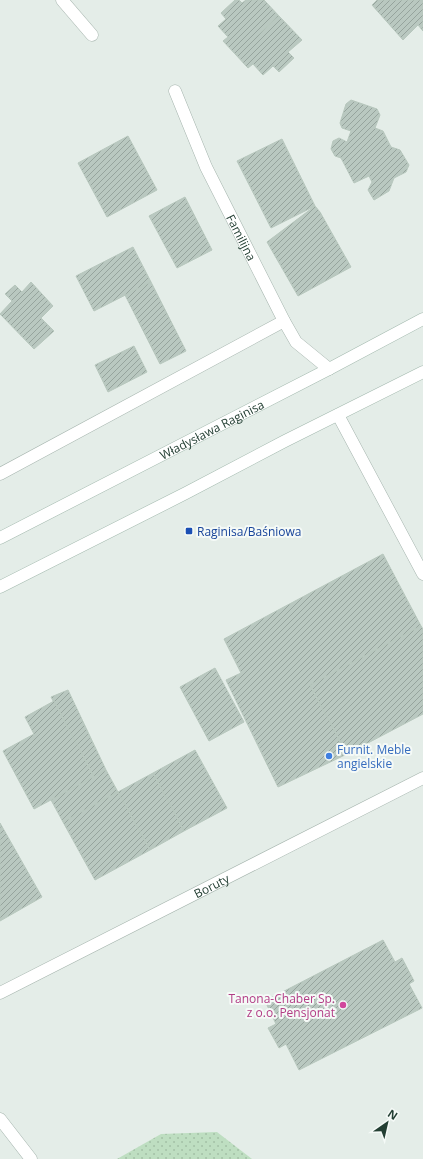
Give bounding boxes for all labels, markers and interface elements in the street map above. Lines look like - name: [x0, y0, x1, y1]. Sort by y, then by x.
- street label: Familijna: [223, 211, 261, 264]
- street label: Władysława Raginisa: [157, 395, 267, 463]
- place label: Raginisa/Baśniowa: [197, 523, 302, 540]
- marker: Raginisa/Baśniowa: [184, 526, 194, 536]
- place label: Furnit. Meble angielskie: [337, 741, 411, 772]
- marker: Furnit. Meble angielskie: [324, 751, 334, 761]
- street label: Boruty: [191, 869, 233, 902]
- place label: Tanona-Chaber Sp. z o.o. Pensjonat: [228, 990, 335, 1021]
- marker: Tanona-Chaber Sp. z o.o. Pensjonat: [338, 1000, 348, 1010]
- north arrow: [367, 1103, 407, 1143]
- text: N: [385, 1106, 401, 1123]

